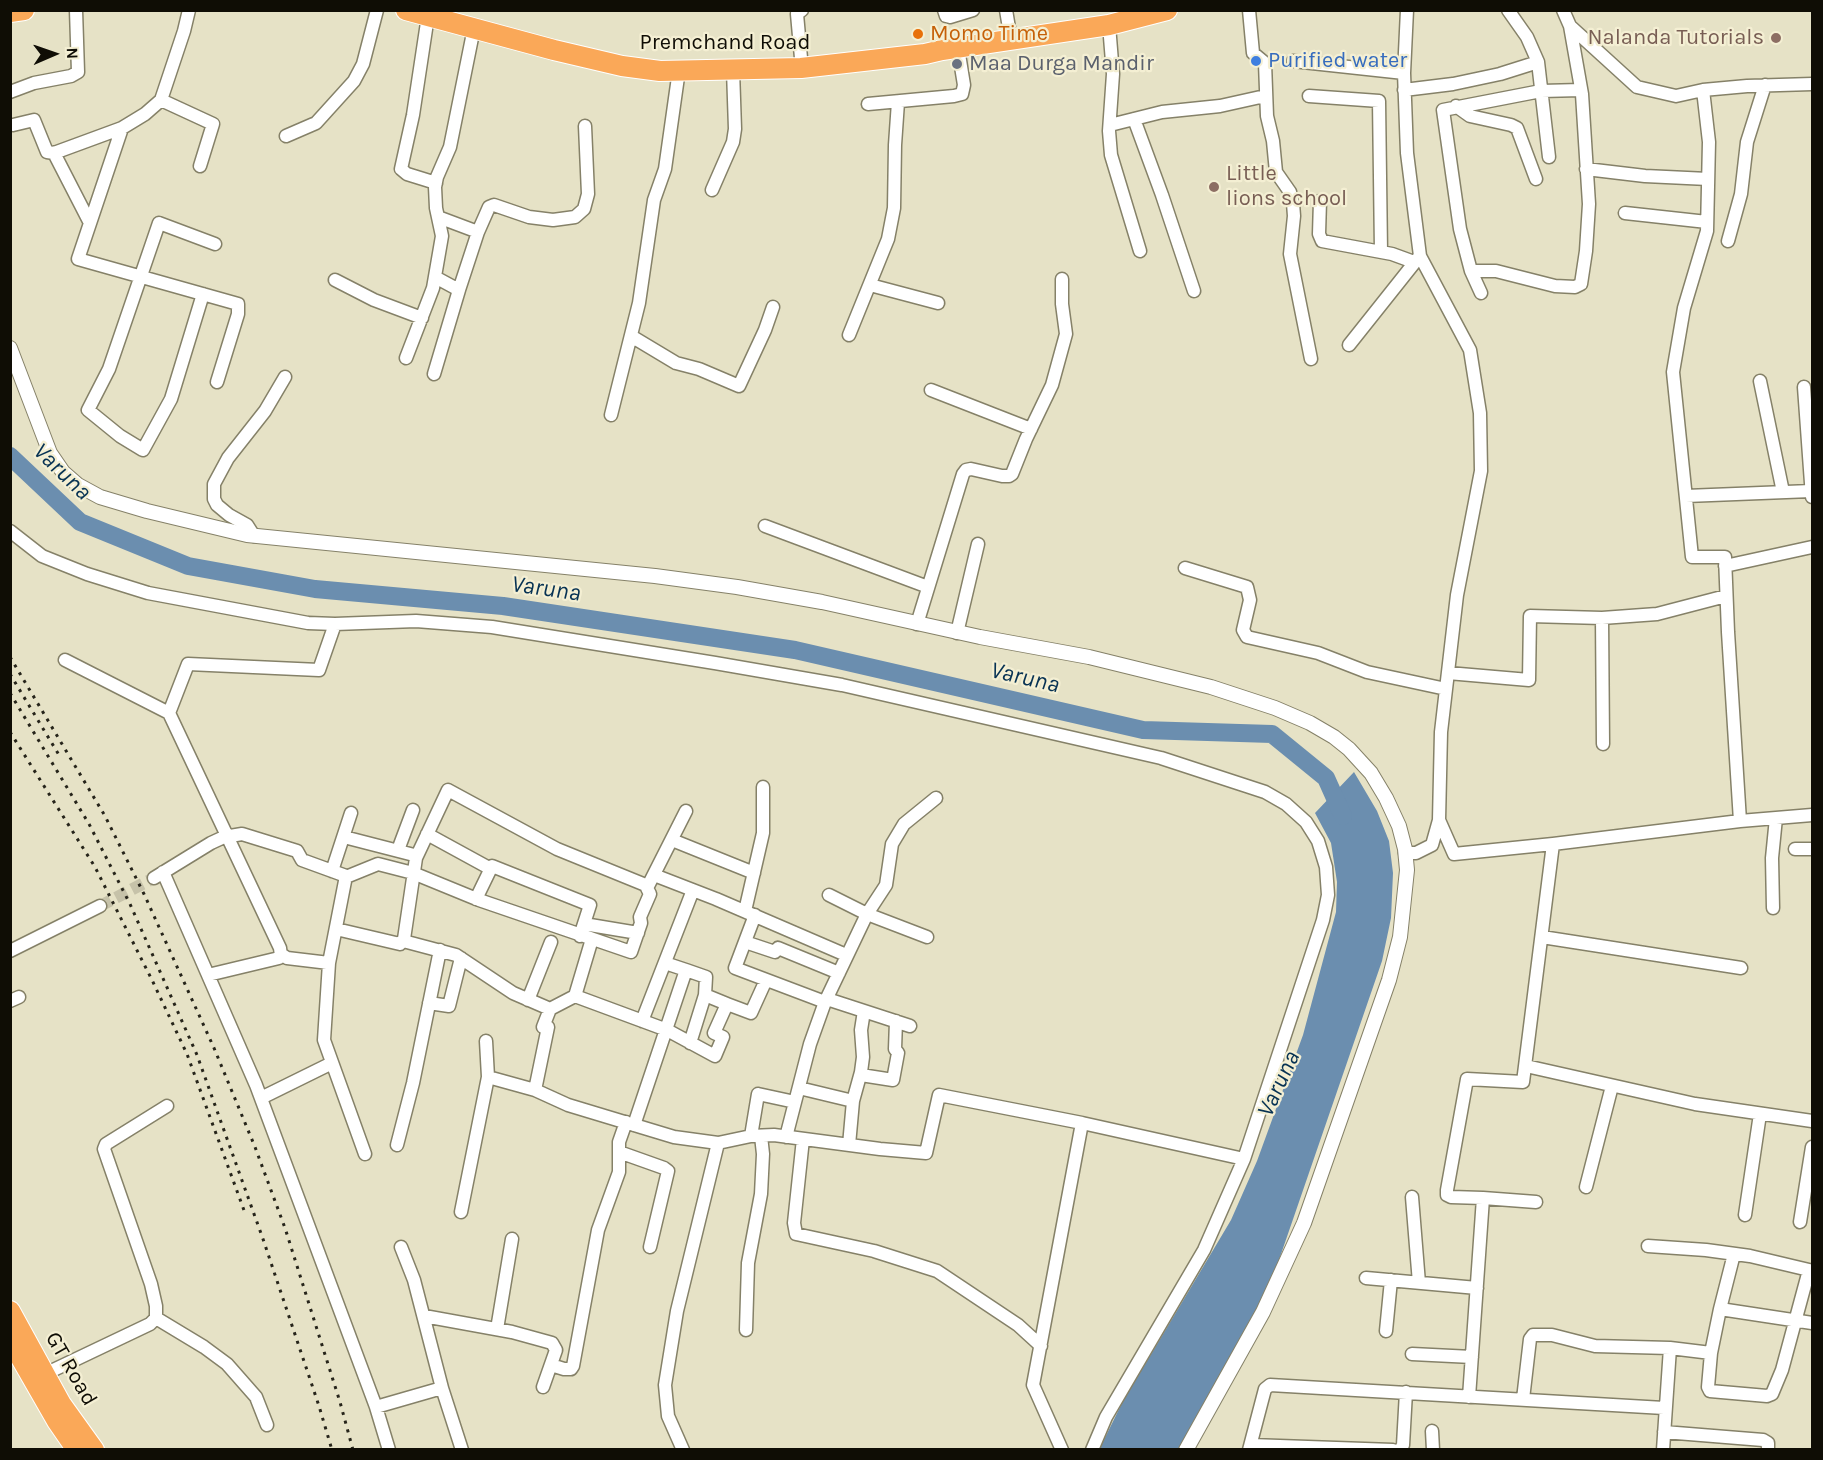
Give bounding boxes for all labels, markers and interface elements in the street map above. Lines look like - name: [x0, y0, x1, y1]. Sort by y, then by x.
- place label: Momo Time: [930, 21, 1048, 47]
- north arrow: [24, 24, 84, 84]
- place label: Nalanda Tutorials: [1587, 25, 1764, 51]
- marker: Momo Time: [911, 27, 925, 41]
- street label: Premchand Road: [640, 30, 810, 56]
- marker: Nalanda Tutorials: [1769, 31, 1783, 45]
- text: N: [63, 47, 82, 59]
- place label: Purified water: [1268, 48, 1407, 74]
- place label: Maa Durga Mandir: [969, 51, 1154, 77]
- marker: Purified water: [1249, 54, 1263, 68]
- marker: Maa Durga Mandir: [950, 57, 964, 71]
- place label: Little lions school: [1226, 161, 1347, 212]
- marker: Little lions school: [1207, 180, 1221, 194]
- water label: Varuna: [27, 437, 97, 507]
- water label: Varuna: [509, 570, 583, 608]
- water label: Varuna: [988, 656, 1062, 700]
- water label: Varuna: [1251, 1046, 1307, 1122]
- street label: GT Road: [39, 1327, 103, 1411]

